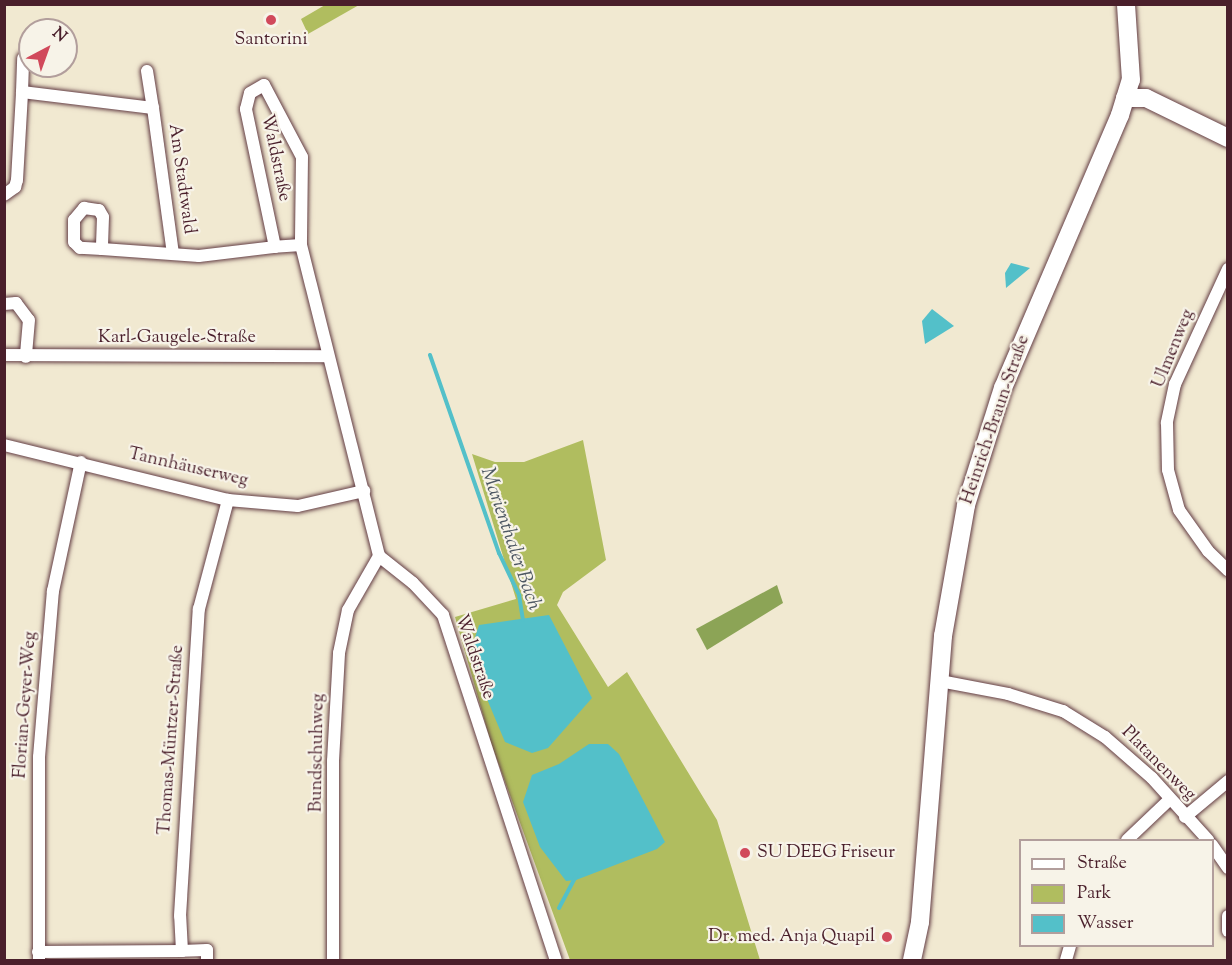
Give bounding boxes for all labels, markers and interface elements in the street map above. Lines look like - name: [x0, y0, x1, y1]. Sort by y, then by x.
- marker: Santorini: [264, 13, 278, 27]
- north arrow: [18, 18, 78, 78]
- text: N: [46, 23, 71, 48]
- place label: Santorini: [234, 29, 308, 51]
- street label: Waldstraße: [255, 113, 295, 203]
- street label: Am Stadtwald: [163, 122, 199, 236]
- street label: Ulmenweg: [1148, 306, 1200, 392]
- street label: Karl-Gaugele-Straße: [98, 327, 256, 349]
- street label: Heinrich-Braun-Straße: [957, 333, 1035, 507]
- street label: Tannhäuserweg: [126, 444, 250, 492]
- water label: Marienthaler Bach: [474, 464, 546, 614]
- street label: Waldstraße: [449, 612, 499, 702]
- street label: Florian-Geyer-Weg: [10, 631, 42, 779]
- street label: Thomas-Müntzer-Straße: [155, 644, 189, 836]
- street label: Bundschuhweg: [306, 693, 330, 813]
- street label: Platanenweg: [1116, 722, 1200, 806]
- legend: [1019, 839, 1214, 947]
- place label: SU DEEG Friseur: [757, 842, 895, 864]
- marker: SU DEEG Friseur: [738, 846, 752, 860]
- text: Straße: [1077, 851, 1127, 877]
- text: Park: [1077, 881, 1111, 907]
- text: Wasser: [1077, 911, 1134, 937]
- place label: Dr. med. Anja Quapil: [708, 926, 875, 948]
- marker: Dr. med. Anja Quapil: [880, 930, 894, 944]

